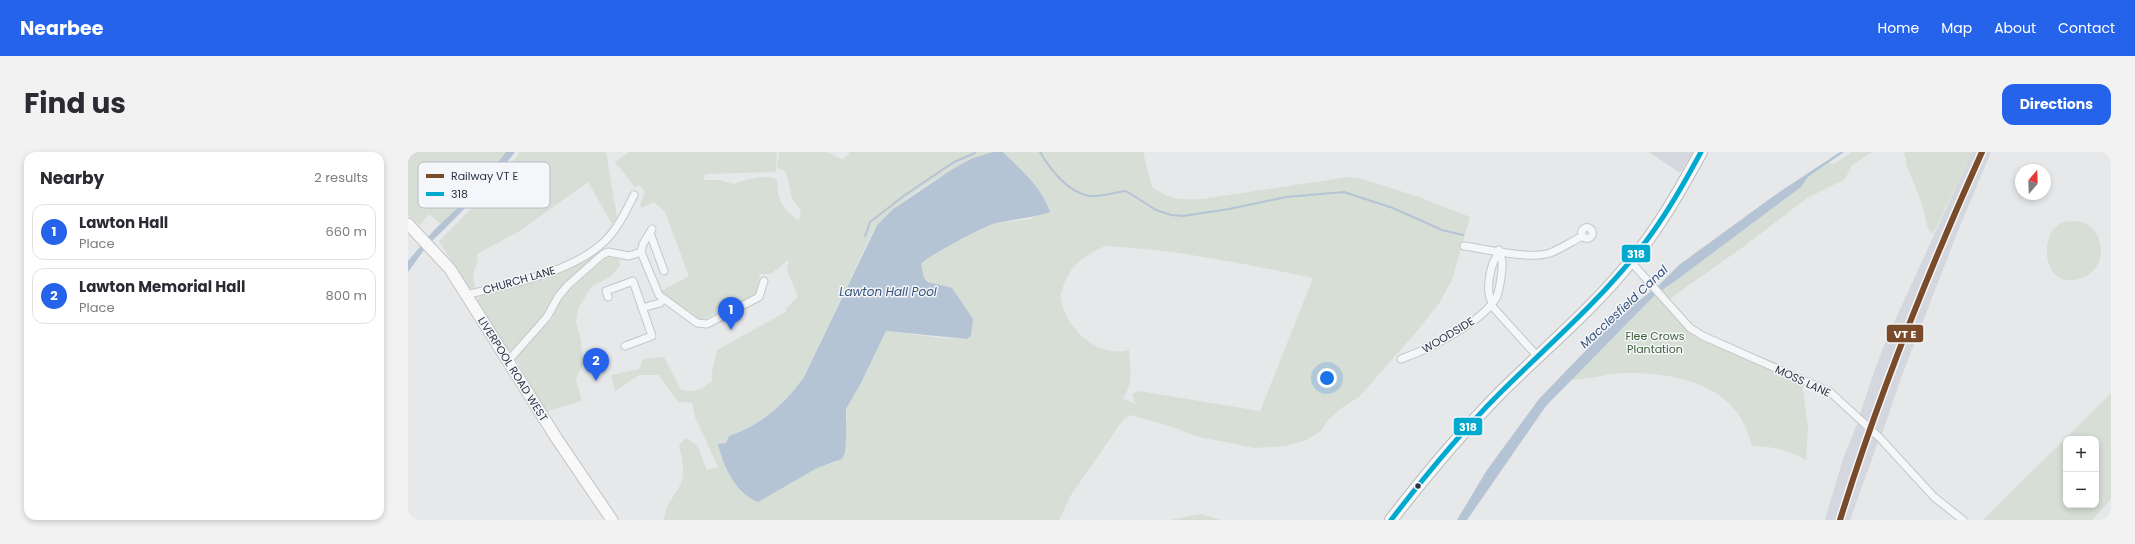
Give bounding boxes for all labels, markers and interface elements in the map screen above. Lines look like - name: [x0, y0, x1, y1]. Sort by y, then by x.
- text: Nearbee: [20, 15, 103, 42]
- text: Home: [1877, 18, 1919, 38]
- text: Map: [1941, 18, 1972, 38]
- text: About: [1994, 18, 2036, 38]
- text: Contact: [2058, 18, 2115, 38]
- text: Find us: [24, 84, 126, 123]
- button: Directions: [2002, 84, 2111, 125]
- legend: [418, 162, 550, 208]
- north arrow: [2015, 164, 2051, 200]
- text: Nearby: [40, 166, 104, 190]
- text: 2 results: [314, 168, 368, 187]
- text: Railway VT E: [451, 168, 518, 184]
- text: 318: [451, 186, 468, 202]
- text: Lawton Hall: [79, 212, 168, 233]
- text: 1: [52, 222, 56, 241]
- text: 660 m: [325, 222, 367, 241]
- text: Place: [79, 234, 114, 253]
- line badge: 318: [1621, 244, 1651, 263]
- text: 318: [1627, 246, 1645, 262]
- water label: Macclesfield Canal: [1576, 261, 1671, 352]
- street label: CHURCH LANE: [481, 262, 557, 298]
- text: Lawton Memorial Hall: [79, 276, 245, 297]
- water label: Lawton Hall Pool: [839, 283, 937, 300]
- text: 2: [50, 286, 58, 305]
- text: 800 m: [326, 286, 367, 305]
- pin: 1: [718, 297, 744, 330]
- text: Place: [79, 298, 114, 317]
- street label: WOODSIDE: [1419, 313, 1477, 357]
- street label: LIVERPOOL ROAD WEST: [474, 314, 552, 425]
- line badge: VT E: [1886, 324, 1924, 343]
- text: VT E: [1894, 326, 1916, 342]
- park label: Flee Crows Plantation: [1625, 328, 1685, 357]
- pin: 2: [583, 348, 609, 381]
- street label: MOSS LANE: [1773, 361, 1833, 401]
- your location: [1317, 368, 1337, 388]
- line badge: 318: [1453, 417, 1483, 436]
- text: 318: [1459, 419, 1477, 435]
- map controls: [2063, 436, 2099, 508]
- button: +: [2063, 436, 2099, 472]
- button: −: [2063, 472, 2099, 508]
- unlabelled marker: [1413, 481, 1423, 491]

